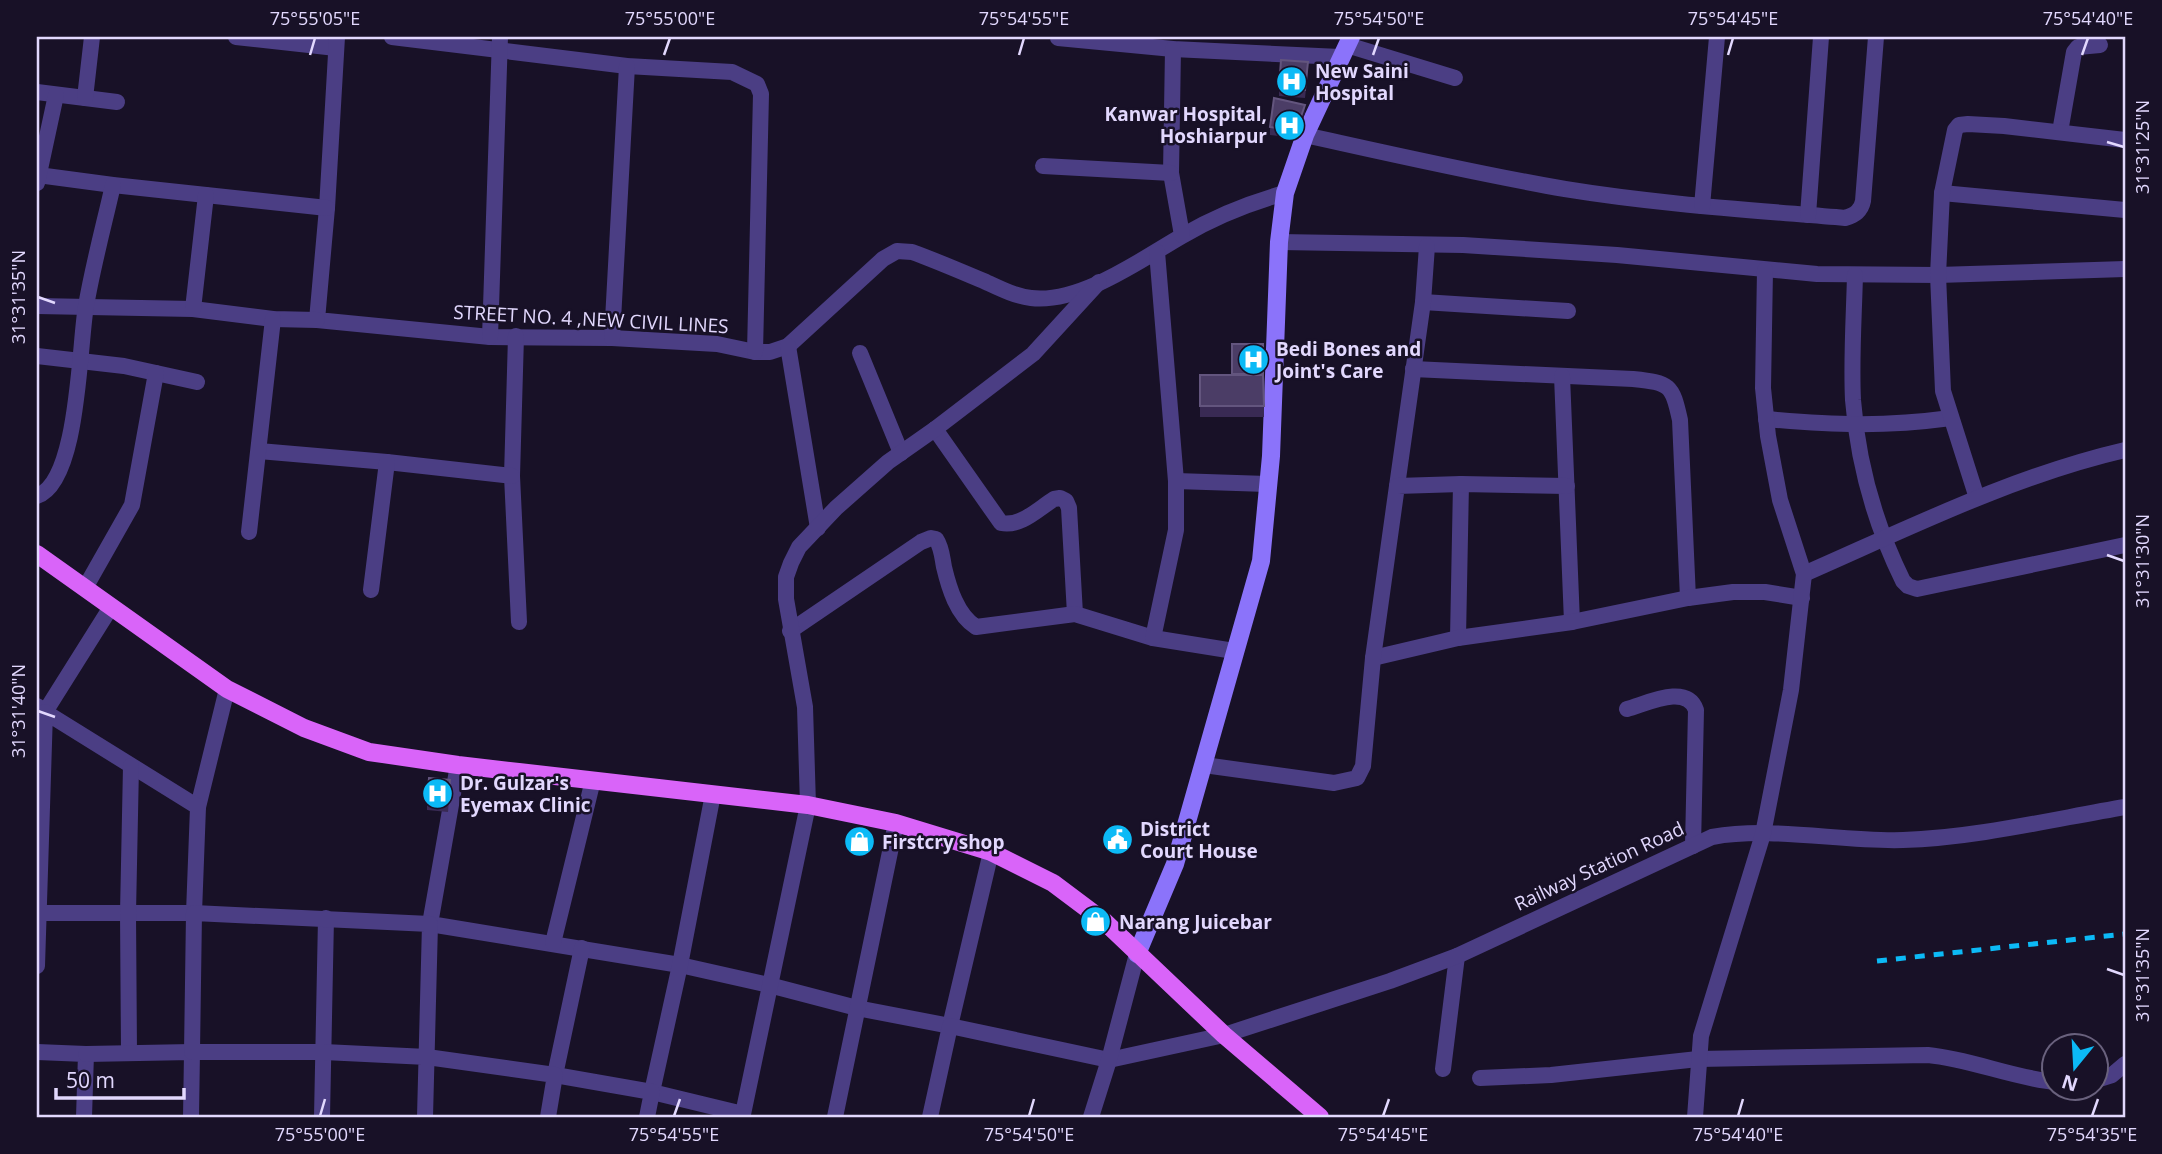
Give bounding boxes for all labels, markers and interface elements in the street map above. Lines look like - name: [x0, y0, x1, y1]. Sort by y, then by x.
- text: 75°55'05"E: [270, 6, 360, 30]
- text: 75°55'00"E: [625, 6, 715, 30]
- text: 75°54'55"E: [979, 6, 1069, 30]
- text: 75°54'50"E: [1334, 6, 1424, 30]
- text: 75°54'45"E: [1688, 6, 1778, 30]
- text: 75°54'40"E: [2043, 6, 2133, 30]
- place label: New Saini Hospital: [1315, 58, 1409, 106]
- hospital icon: New Saini Hospital: [1275, 65, 1309, 99]
- text: 31°31'25"N: [2130, 100, 2154, 194]
- place label: Kanwar Hospital, Hoshiarpur: [1105, 101, 1267, 149]
- hospital icon: Kanwar Hospital, Hoshiarpur: [1273, 108, 1307, 142]
- text: 31°31'35"N: [6, 250, 30, 344]
- street label: STREET NO. 4 ,NEW CIVIL LINES: [453, 299, 729, 339]
- place label: Bedi Bones and Joint's Care: [1274, 336, 1421, 384]
- hospital icon: Bedi Bones and Joint's Care: [1236, 343, 1270, 377]
- text: 31°31'30"N: [2130, 514, 2154, 608]
- text: 31°31'40"N: [6, 664, 30, 758]
- place label: Dr. Gulzar's Eyemax Clinic: [460, 770, 591, 818]
- hospital icon: Dr. Gulzar's Eyemax Clinic: [420, 777, 454, 811]
- street label: Railway Station Road: [1510, 815, 1688, 917]
- place label: District Court House: [1140, 816, 1258, 864]
- public building icon: District Court House: [1100, 823, 1134, 857]
- shop icon: Firstcry shop: [842, 825, 876, 859]
- place label: Firstcry shop: [882, 829, 1004, 855]
- shop icon: Narang Juicebar: [1079, 905, 1113, 939]
- place label: Narang Juicebar: [1119, 909, 1272, 935]
- text: 31°31'35"N: [2130, 928, 2154, 1022]
- north arrow: [2039, 1032, 2110, 1102]
- scale bar: [56, 1056, 184, 1100]
- text: 50 m: [66, 1066, 115, 1094]
- text: N: [2058, 1068, 2081, 1098]
- text: 75°55'00"E: [275, 1122, 365, 1146]
- text: 75°54'55"E: [629, 1122, 719, 1146]
- text: 75°54'50"E: [984, 1122, 1074, 1146]
- text: 75°54'45"E: [1338, 1122, 1428, 1146]
- text: 75°54'40"E: [1693, 1122, 1783, 1146]
- text: 75°54'35"E: [2047, 1122, 2137, 1146]

